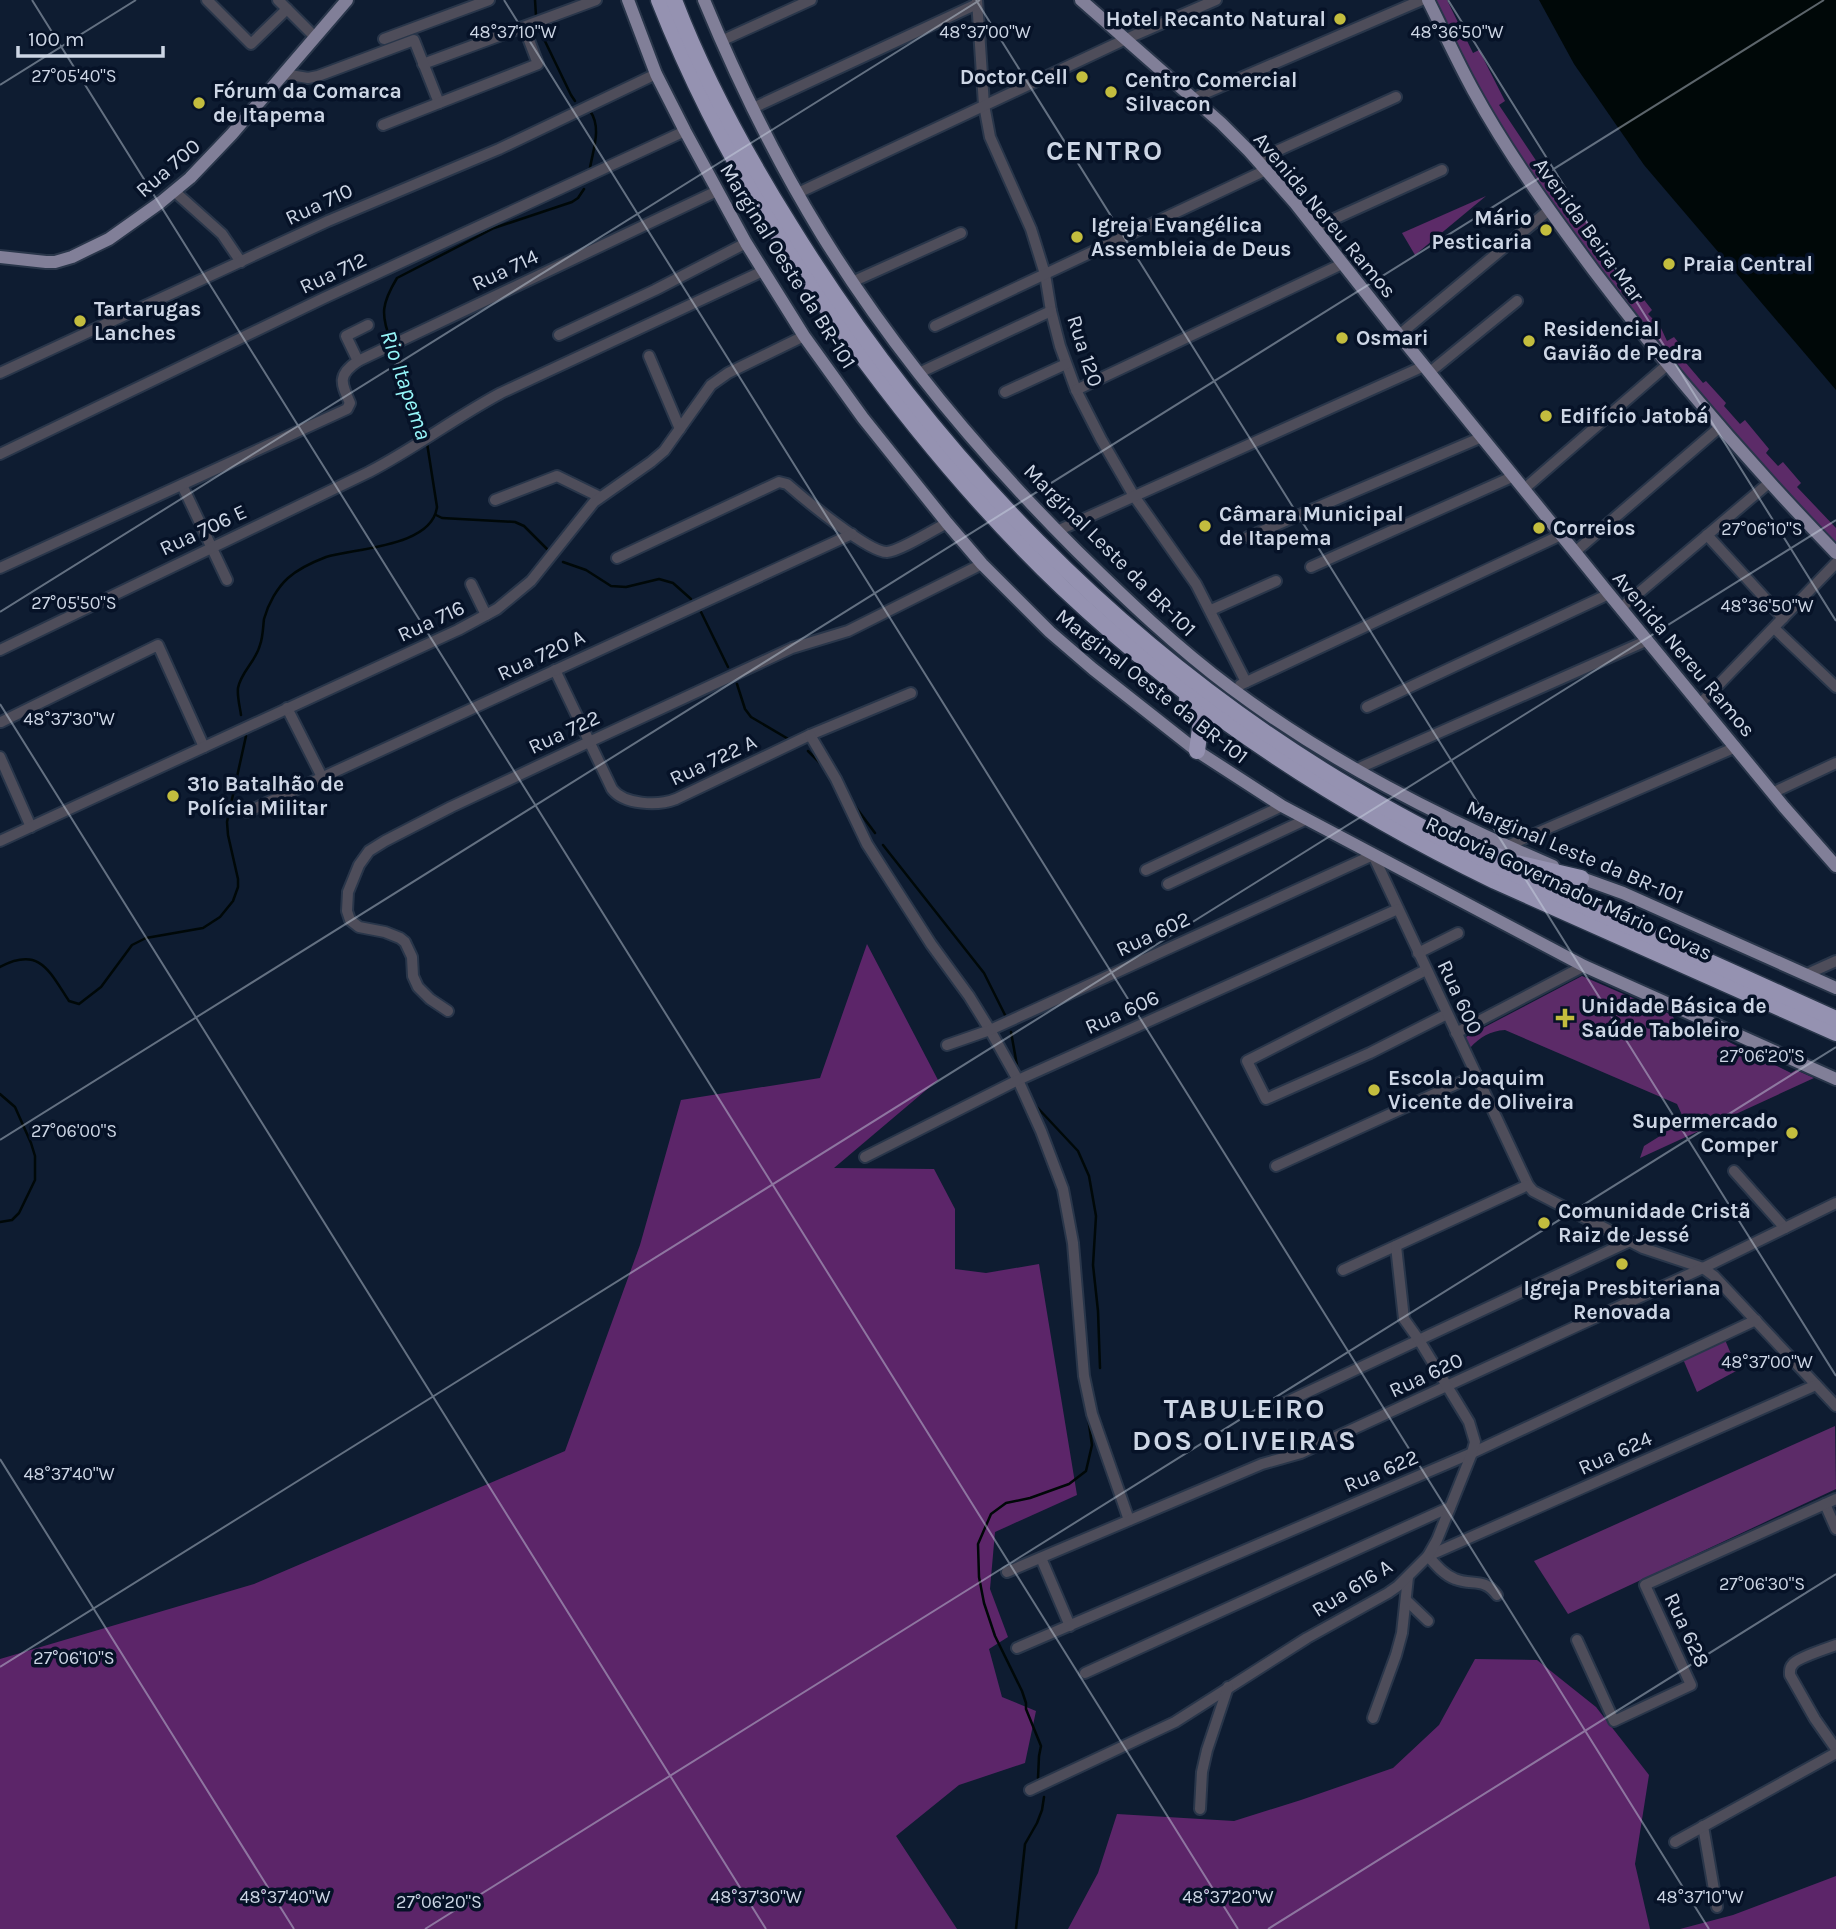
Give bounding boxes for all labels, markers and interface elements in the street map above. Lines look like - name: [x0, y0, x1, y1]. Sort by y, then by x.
- place label: Hotel Recanto Natural: [1106, 7, 1326, 31]
- marker: Hotel Recanto Natural: [1332, 11, 1348, 27]
- scale bar: [18, 14, 163, 58]
- text: 48°37'10"W: [470, 21, 556, 43]
- text: 48°37'00"W: [939, 21, 1031, 43]
- text: 48°36'50"W: [1410, 21, 1504, 43]
- text: 100 m: [28, 27, 85, 51]
- text: 27°05'40"S: [31, 65, 117, 87]
- place label: Doctor Cell: [960, 65, 1068, 89]
- place label: Centro Comercial Silvacon: [1125, 68, 1297, 116]
- marker: Doctor Cell: [1074, 69, 1090, 85]
- place label: Fórum da Comarca de Itapema: [213, 79, 402, 127]
- marker: Centro Comercial Silvacon: [1103, 84, 1119, 100]
- marker: Fórum da Comarca de Itapema: [191, 95, 207, 111]
- street label: Avenida Nereu Ramos: [1249, 127, 1401, 303]
- street label: Rua 700: [131, 134, 205, 202]
- district label: CENTRO: [1046, 134, 1164, 167]
- street label: Avenida Beira Mar: [1529, 153, 1650, 307]
- street label: Marginal Oeste da BR-101: [715, 159, 861, 373]
- street label: Rua 710: [282, 178, 356, 230]
- place label: Mário Pesticaria: [1432, 206, 1532, 254]
- place label: Igreja Evangélica Assembleia de Deus: [1091, 213, 1291, 261]
- marker: Mário Pesticaria: [1538, 222, 1554, 238]
- marker: Igreja Evangélica Assembleia de Deus: [1069, 229, 1085, 245]
- street label: Rua 714: [468, 244, 542, 296]
- street label: Rua 712: [296, 247, 370, 299]
- place label: Praia Central: [1683, 252, 1813, 276]
- marker: Praia Central: [1661, 256, 1677, 272]
- place label: Tartarugas Lanches: [94, 297, 201, 345]
- street label: Rua 120: [1062, 312, 1108, 390]
- marker: Tartarugas Lanches: [72, 313, 88, 329]
- place label: Residencial Gavião de Pedra: [1543, 317, 1703, 365]
- place label: Osmari: [1356, 326, 1429, 350]
- water label: Rio Itapema: [375, 327, 437, 443]
- marker: Osmari: [1334, 330, 1350, 346]
- marker: Residencial Gavião de Pedra: [1521, 333, 1537, 349]
- place label: Edifício Jatobá: [1560, 404, 1709, 428]
- marker: Edifício Jatobá: [1538, 408, 1554, 424]
- street label: Marginal Leste da BR-101: [1019, 459, 1201, 641]
- street label: Rua 706 E: [156, 499, 250, 561]
- place label: Câmara Municipal de Itapema: [1219, 502, 1404, 550]
- place label: Correios: [1553, 516, 1636, 540]
- marker: Câmara Municipal de Itapema: [1197, 518, 1213, 534]
- text: 27°06'10"S: [1721, 518, 1803, 540]
- marker: Correios: [1531, 520, 1547, 536]
- street label: Avenida Nereu Ramos: [1608, 566, 1760, 742]
- text: 27°05'50"S: [31, 592, 117, 614]
- street label: Rua 716: [394, 595, 468, 647]
- text: 48°36'50"W: [1720, 595, 1814, 617]
- street label: Marginal Oeste da BR-101: [1051, 603, 1253, 769]
- street label: Rua 720 A: [493, 624, 589, 686]
- street label: Rua 722: [524, 705, 604, 759]
- text: 48°37'30"W: [23, 708, 115, 730]
- street label: Rua 722 A: [666, 729, 760, 791]
- place label: 31º Batalhão de Polícia Militar: [187, 772, 344, 820]
- marker: 31º Batalhão de Polícia Militar: [165, 788, 181, 804]
- street label: Marginal Leste da BR-101: [1463, 795, 1687, 909]
- street label: Rodovia Governador Mário Covas: [1422, 811, 1716, 965]
- street label: Rua 602: [1112, 906, 1194, 962]
- street label: Rua 600: [1432, 956, 1488, 1038]
- street label: Rua 606: [1081, 985, 1163, 1039]
- place label: Unidade Básica de Saúde Taboleiro: [1581, 994, 1767, 1042]
- marker: Unidade Básica de Saúde Taboleiro: [1555, 1008, 1575, 1028]
- text: 27°06'20"S: [1719, 1045, 1805, 1067]
- place label: Escola Joaquim Vicente de Oliveira: [1388, 1066, 1574, 1114]
- marker: Escola Joaquim Vicente de Oliveira: [1366, 1082, 1382, 1098]
- place label: Supermercado Comper: [1632, 1109, 1779, 1157]
- text: 27°06'00"S: [31, 1120, 117, 1142]
- marker: Supermercado Comper: [1784, 1125, 1800, 1141]
- place label: Comunidade Cristã Raiz de Jessé: [1558, 1199, 1751, 1247]
- marker: Comunidade Cristã Raiz de Jessé: [1536, 1215, 1552, 1231]
- marker: Igreja Presbiteriana Renovada: [1614, 1256, 1630, 1272]
- place label: Igreja Presbiteriana Renovada: [1523, 1276, 1721, 1324]
- street label: Rua 620: [1385, 1347, 1467, 1403]
- text: 48°37'00"W: [1721, 1351, 1813, 1373]
- district label: TABULEIRO DOS OLIVEIRAS: [1132, 1392, 1358, 1457]
- street label: Rua 624: [1574, 1426, 1656, 1480]
- street label: Rua 622: [1340, 1445, 1422, 1497]
- text: 48°37'40"W: [23, 1463, 115, 1485]
- street label: Rua 616 A: [1307, 1554, 1397, 1622]
- text: 27°06'30"S: [1719, 1573, 1805, 1595]
- street label: Rua 628: [1659, 1589, 1715, 1671]
- text: 27°06'10"S: [33, 1647, 115, 1669]
- text: 48°37'40"W: [239, 1886, 331, 1908]
- text: 48°37'30"W: [710, 1886, 802, 1908]
- text: 48°37'20"W: [1182, 1886, 1274, 1908]
- text: 48°37'10"W: [1657, 1886, 1743, 1908]
- text: 27°06'20"S: [396, 1891, 482, 1913]

